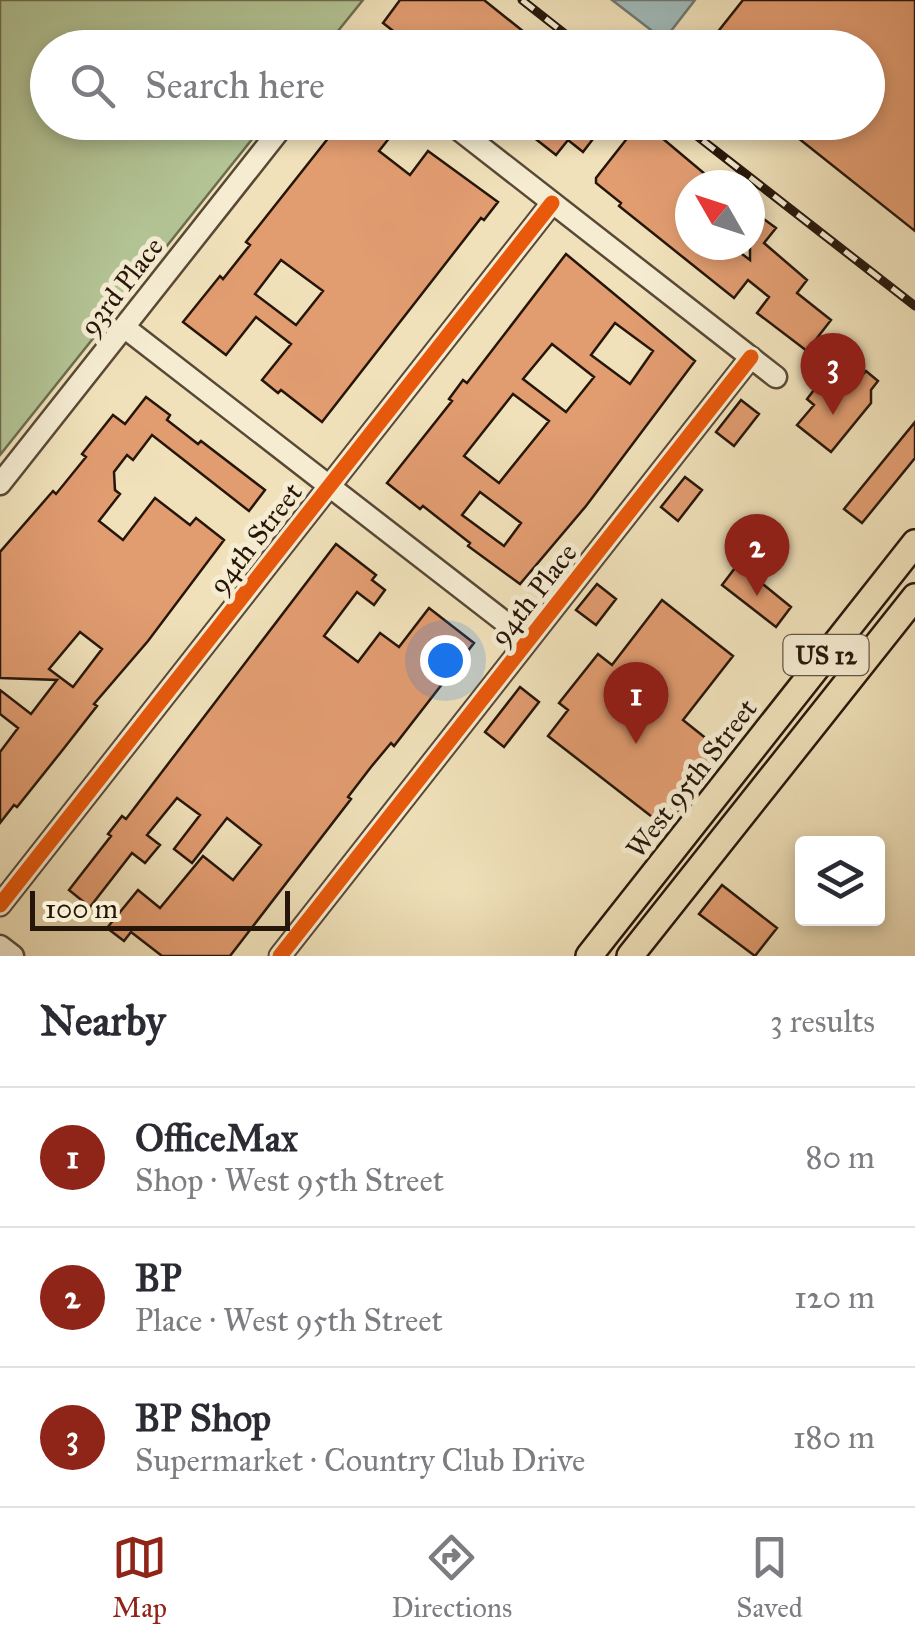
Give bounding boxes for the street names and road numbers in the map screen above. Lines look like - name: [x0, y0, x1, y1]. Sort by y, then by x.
- street label: 93rd Place: [72, 230, 171, 343]
- street label: 94th Street: [201, 476, 310, 601]
- street label: 94th Place: [482, 536, 584, 653]
- road number: US 12: [784, 635, 868, 675]
- street label: West 95th Street: [618, 692, 764, 865]

